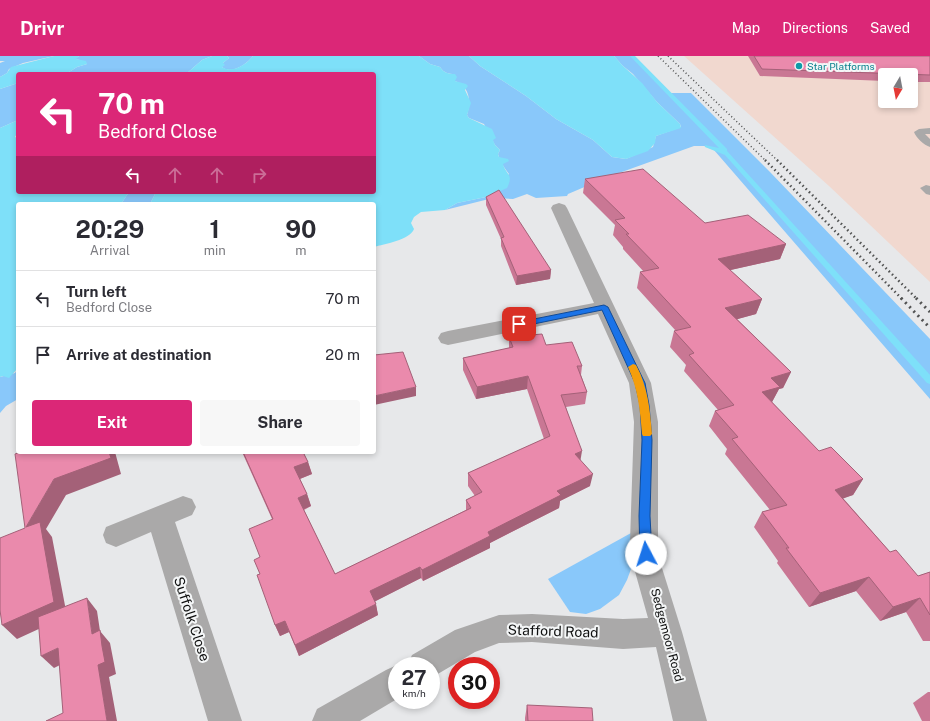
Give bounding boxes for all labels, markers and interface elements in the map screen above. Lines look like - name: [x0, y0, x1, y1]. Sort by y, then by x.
- text: Drivr: [20, 17, 64, 39]
- text: Map: [732, 20, 760, 36]
- text: Directions: [782, 20, 848, 36]
- text: Saved: [870, 20, 910, 36]
- place label: Star Platforms: [807, 60, 875, 72]
- marker: Star Platforms: [794, 61, 804, 71]
- north arrow: [878, 68, 918, 108]
- map controls: [878, 68, 918, 108]
- text: 70 m: [98, 87, 165, 120]
- icon: left: [32, 88, 84, 140]
- text: Bedford Close: [98, 121, 217, 142]
- icon: left: [122, 164, 144, 186]
- icon: ahead: [164, 164, 186, 186]
- icon: ahead: [206, 164, 228, 186]
- icon: right: [248, 164, 270, 186]
- text: 20:29: [76, 215, 144, 243]
- text: 1: [210, 215, 220, 243]
- text: 90: [285, 215, 317, 243]
- text: Arrival: [90, 243, 130, 258]
- text: min: [204, 243, 226, 258]
- text: m: [295, 243, 307, 258]
- text: Turn left: [66, 283, 127, 300]
- icon: left: [32, 288, 54, 310]
- text: 70 m: [325, 290, 360, 307]
- text: Bedford Close: [66, 300, 152, 315]
- pin: [502, 307, 536, 341]
- icon: arrive: [508, 313, 530, 335]
- icon: arrive: [32, 344, 54, 366]
- text: Arrive at destination: [66, 346, 211, 363]
- text: 20 m: [325, 346, 360, 363]
- button: Exit: [32, 400, 192, 446]
- button: Share: [200, 400, 360, 446]
- position arrow: [625, 533, 667, 575]
- street label: Suffolk Close: [171, 575, 213, 663]
- street label: Sedgemoor Road: [648, 587, 686, 683]
- street label: Stafford Road: [507, 621, 599, 641]
- speed limit sign: 30: [448, 657, 500, 709]
- text: 27: [401, 666, 427, 690]
- text: km/h: [402, 687, 426, 699]

